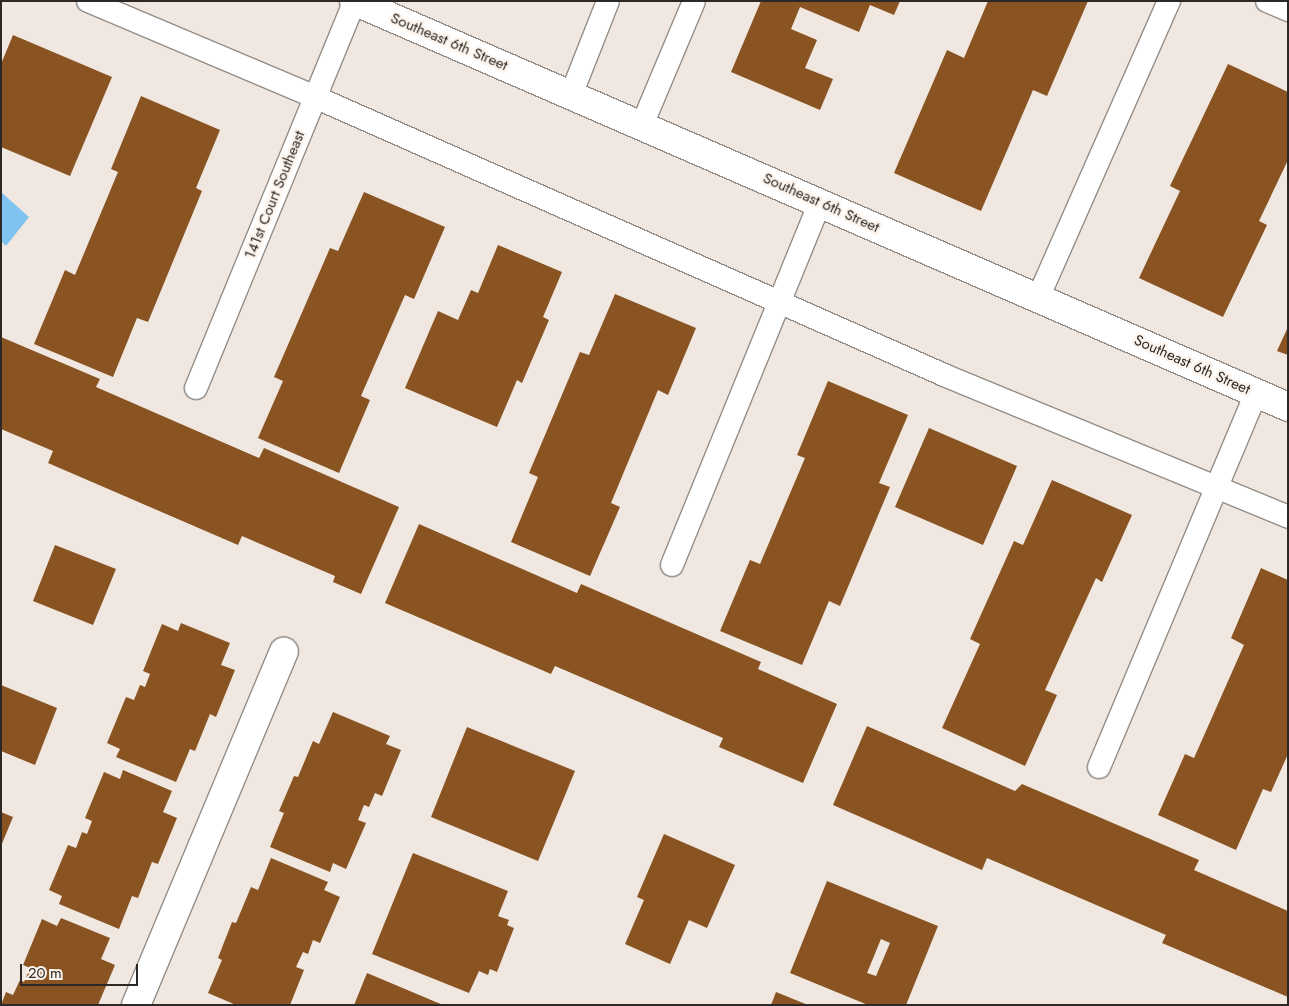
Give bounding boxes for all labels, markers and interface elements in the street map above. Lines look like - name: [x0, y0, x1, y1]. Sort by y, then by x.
- street label: Southeast 6th Street: [388, 9, 510, 75]
- street label: 141st Court Southeast: [241, 128, 309, 262]
- street label: Southeast 6th Street: [760, 169, 882, 237]
- street label: Southeast 6th Street: [1131, 331, 1253, 399]
- scale bar: [22, 954, 140, 986]
- text: 20 m: [28, 962, 62, 984]

